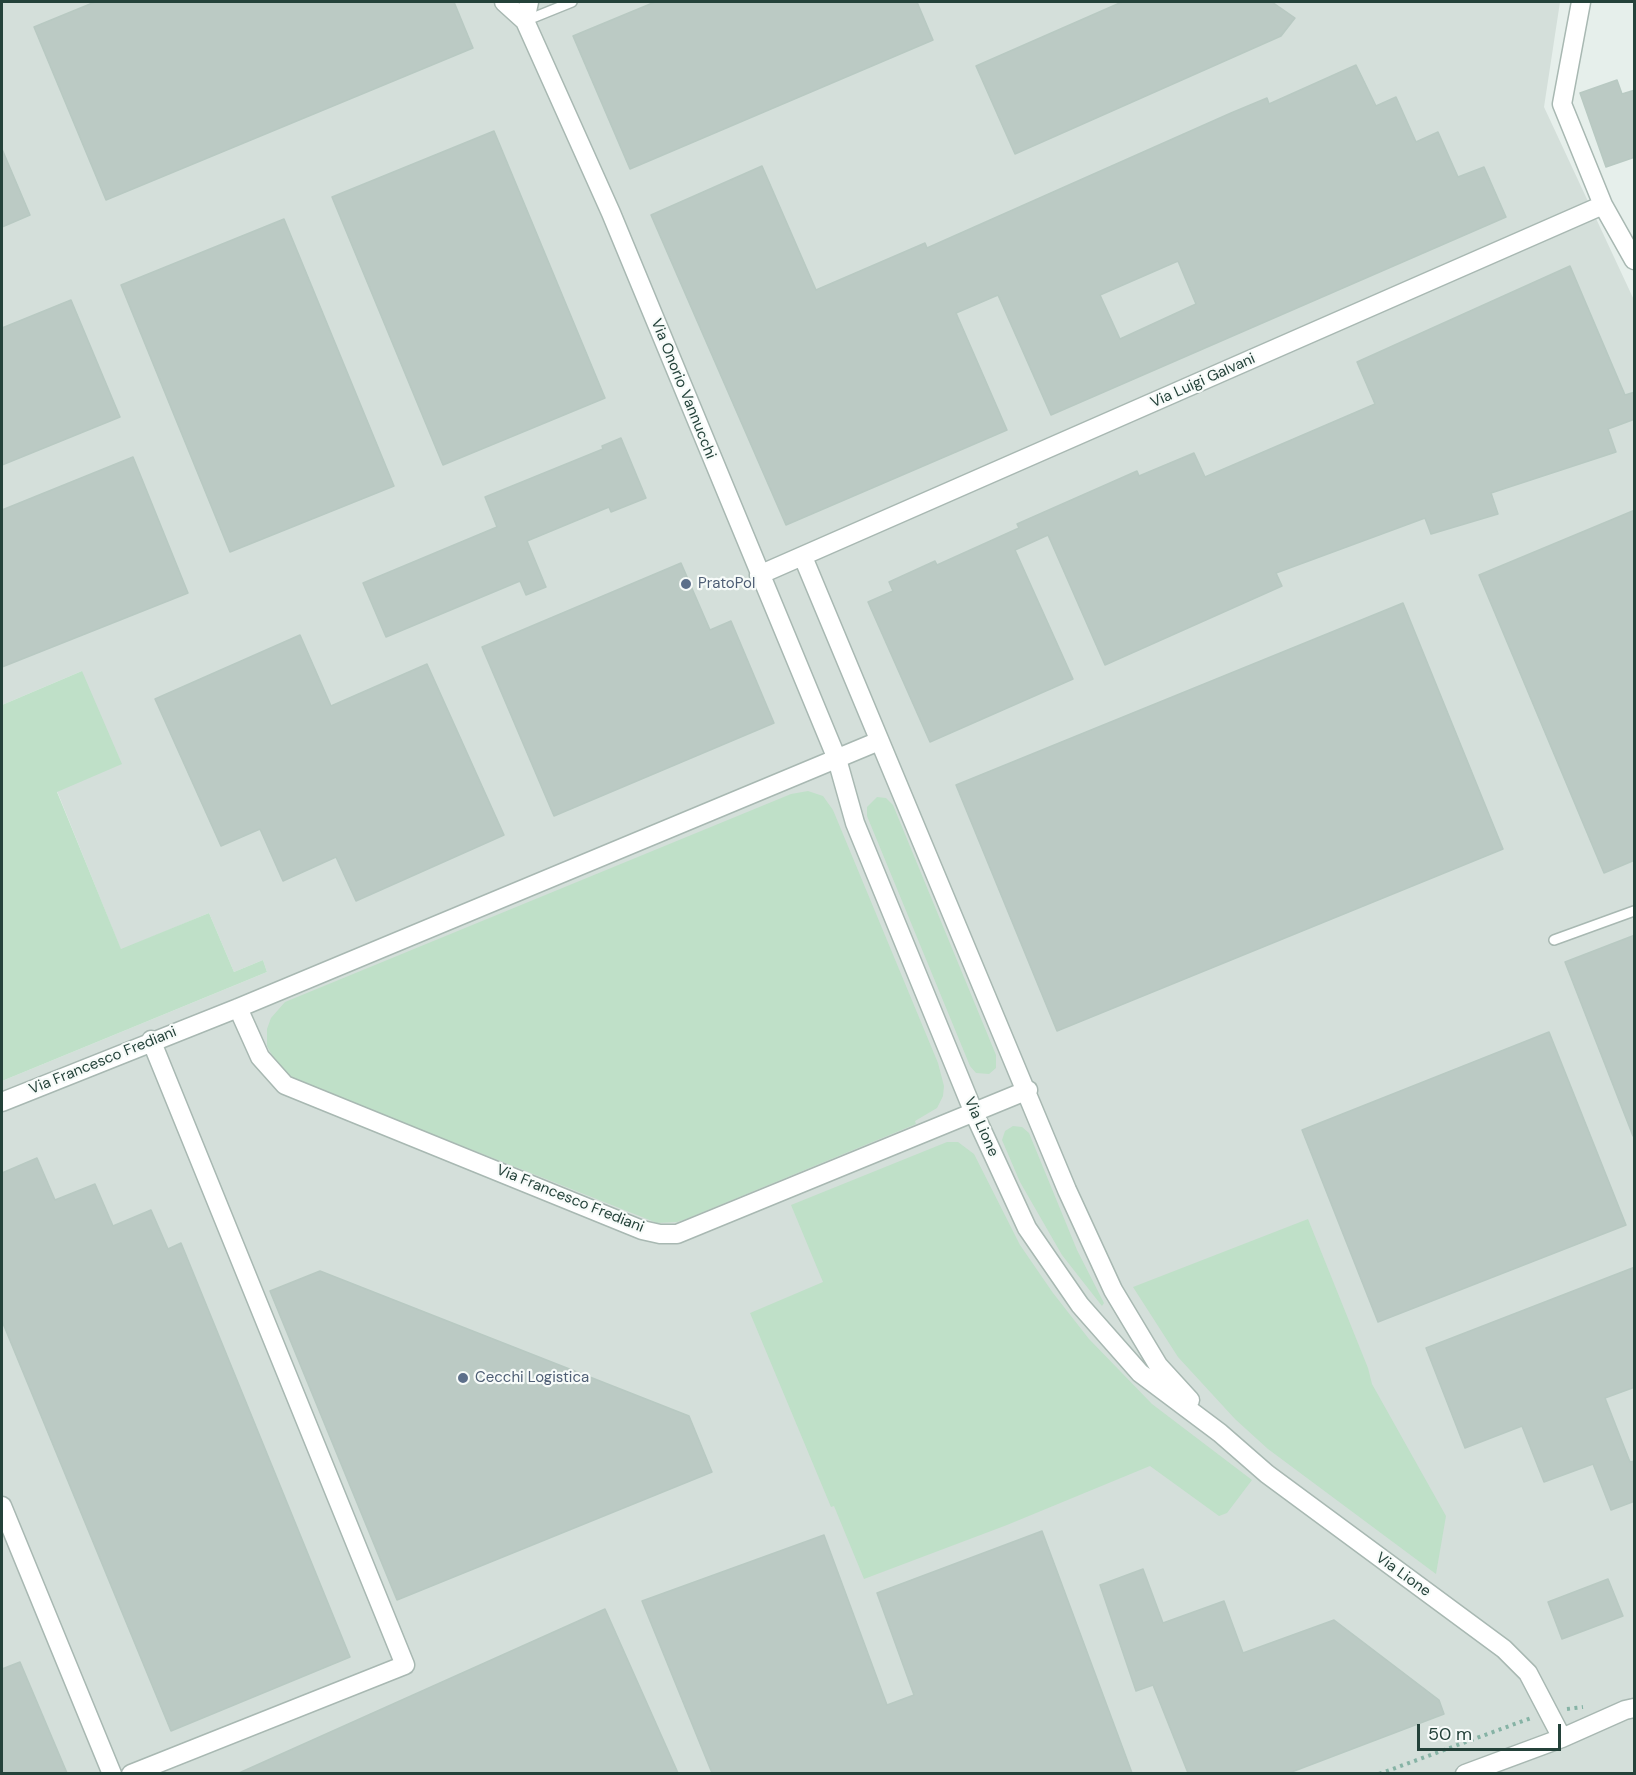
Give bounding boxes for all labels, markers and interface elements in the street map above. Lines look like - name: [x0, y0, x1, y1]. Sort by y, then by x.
- street label: Via Onorio Vannucchi: [647, 316, 719, 462]
- street label: Via Luigi Galvani: [1148, 350, 1258, 412]
- place label: PratoPol: [698, 575, 755, 593]
- marker: PratoPol: [679, 577, 693, 591]
- street label: Via Francesco Frediani: [27, 1023, 179, 1099]
- street label: Via Lione: [960, 1094, 1002, 1160]
- street label: Via Francesco Frediani: [494, 1161, 646, 1237]
- place label: Cecchi Logistica: [475, 1369, 589, 1387]
- marker: Cecchi Logistica: [456, 1371, 470, 1385]
- street label: Via Lione: [1372, 1549, 1434, 1601]
- scale bar: [1420, 1712, 1564, 1750]
- text: 50 m: [1428, 1722, 1472, 1746]

